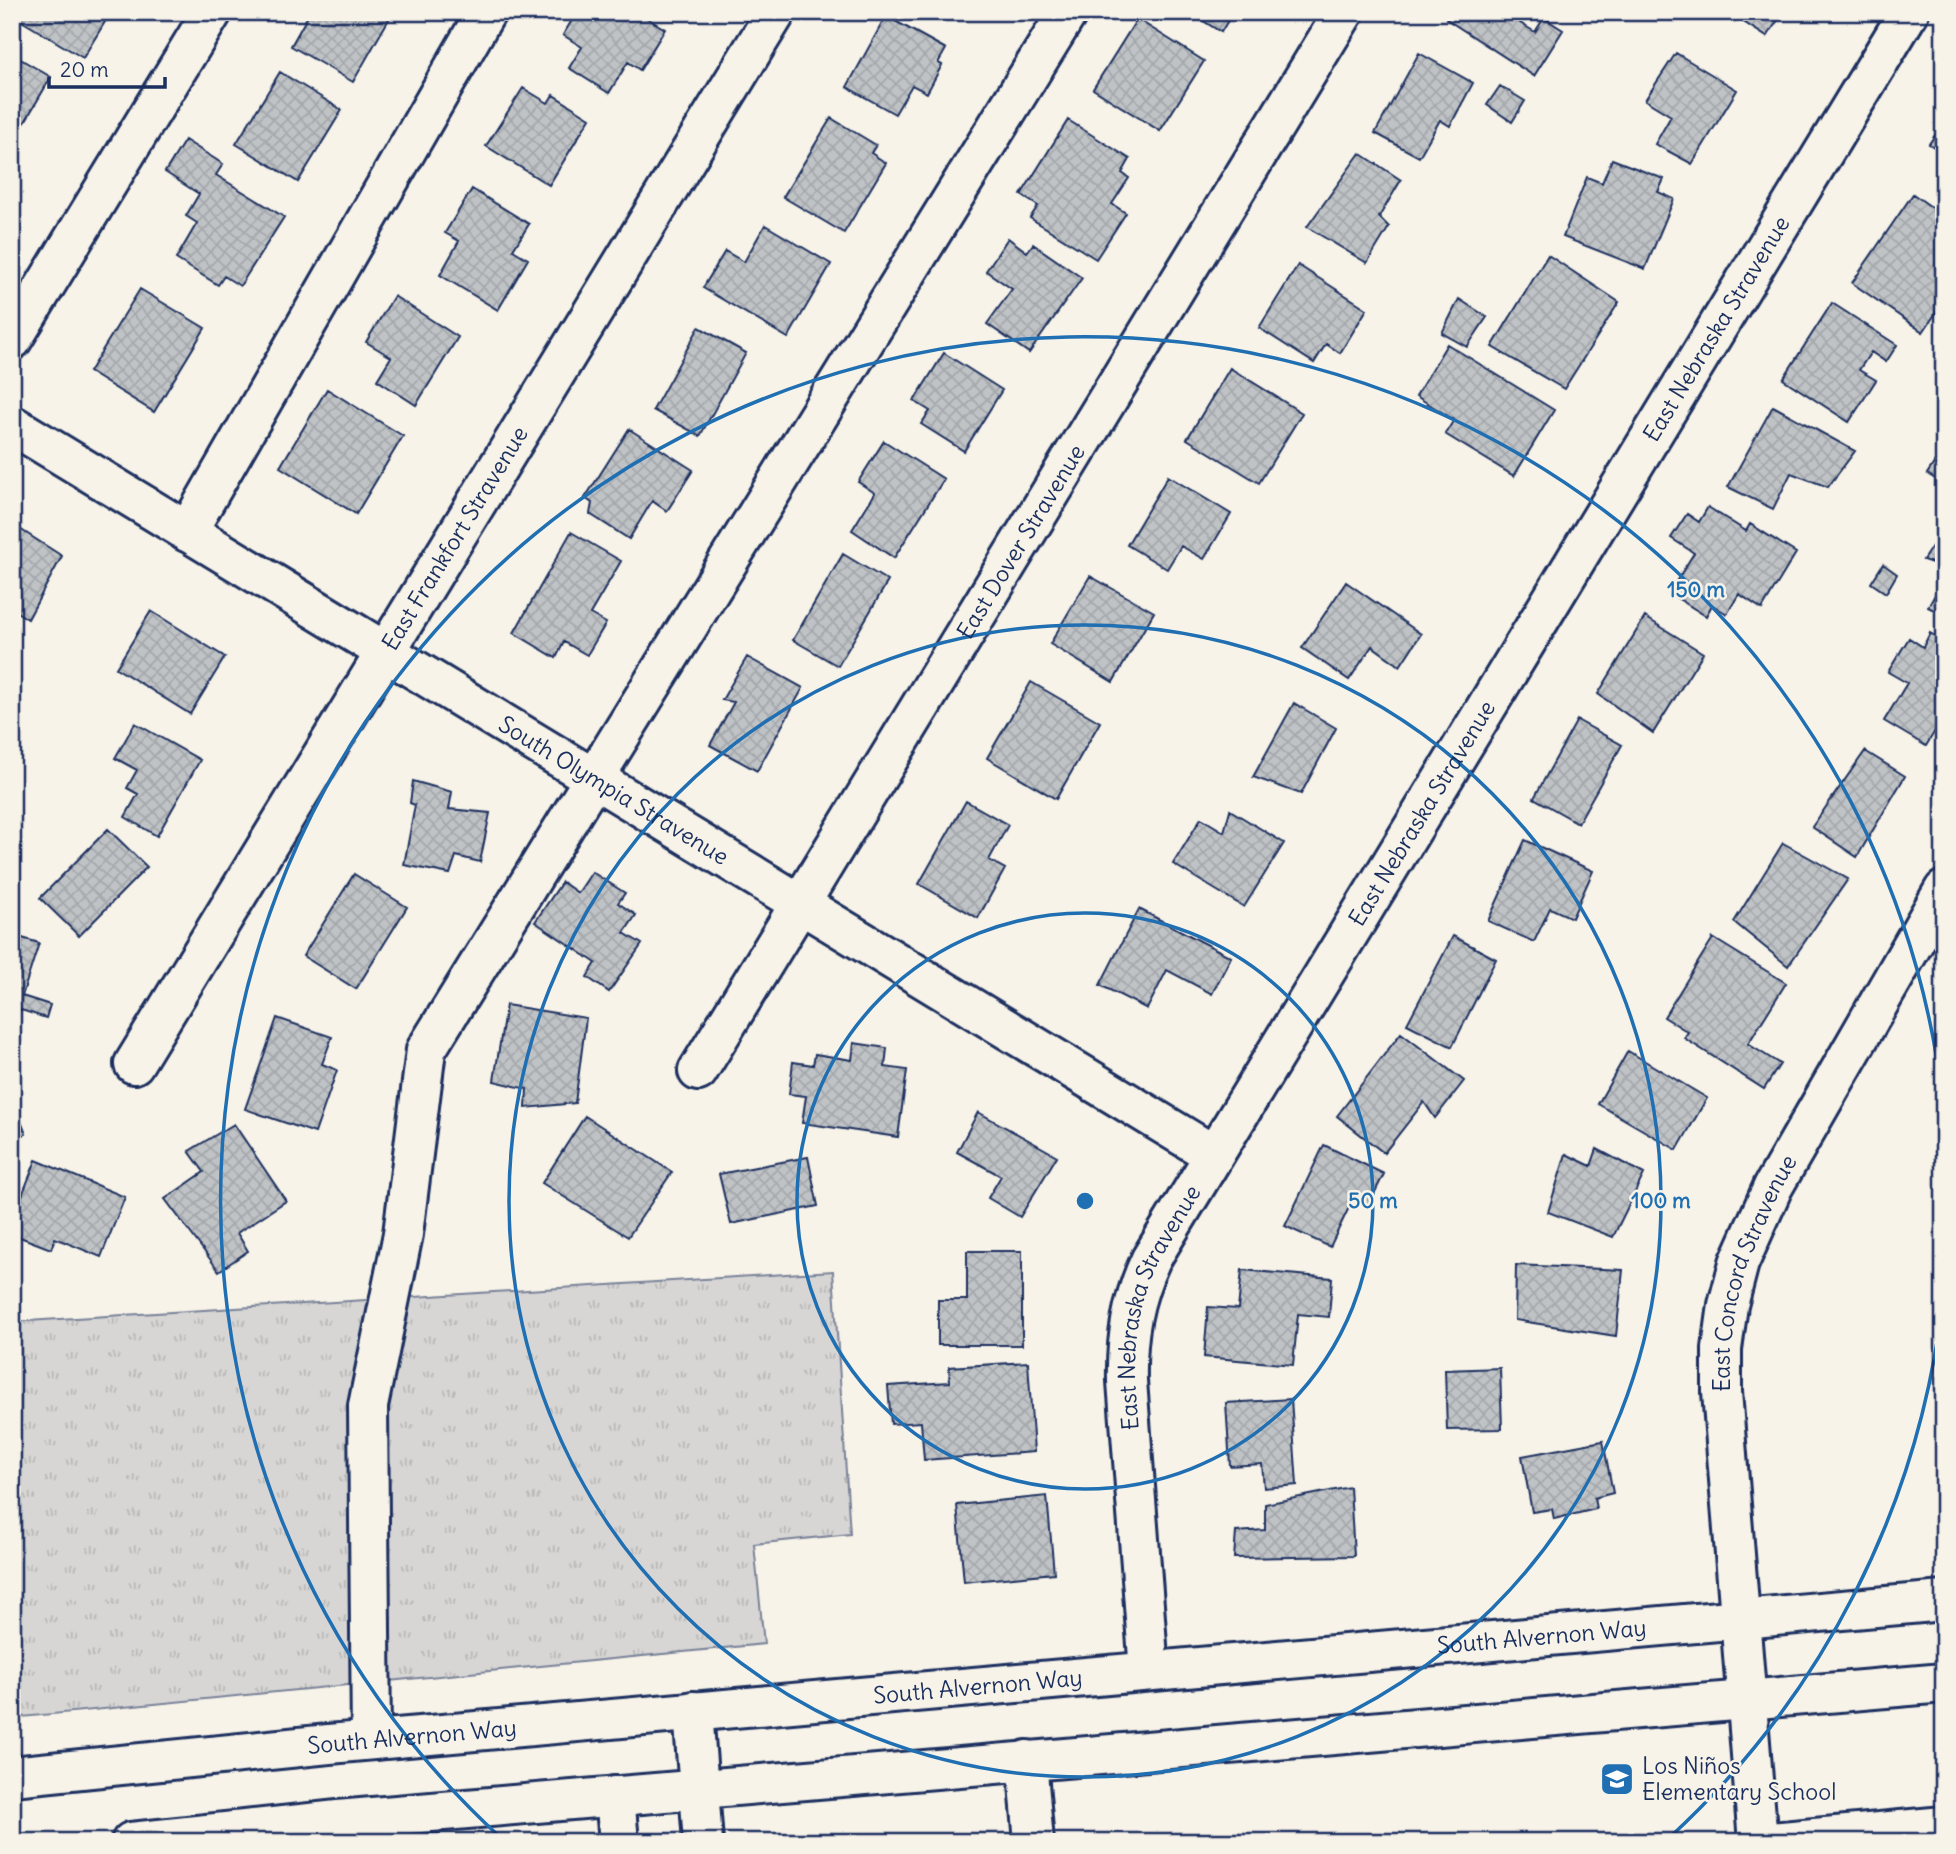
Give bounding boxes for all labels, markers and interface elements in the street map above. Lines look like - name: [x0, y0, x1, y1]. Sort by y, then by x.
- scale bar: [49, 46, 164, 90]
- text: 20 m: [60, 56, 109, 83]
- street label: East Nebraska Stravenue: [1636, 210, 1796, 447]
- street label: East Frankfort Stravenue: [375, 421, 534, 655]
- street label: East Dover Stravenue: [950, 439, 1091, 644]
- text: 150 m: [1667, 576, 1725, 603]
- street label: East Nebraska Stravenue: [1342, 695, 1501, 931]
- street label: South Olympia Stravenue: [494, 709, 734, 871]
- street label: East Concord Stravenue: [1707, 1149, 1803, 1392]
- street label: East Nebraska Stravenue: [1112, 1179, 1207, 1431]
- text: 50 m: [1348, 1187, 1398, 1214]
- text: 100 m: [1631, 1187, 1691, 1214]
- centre of rings: [1073, 1189, 1097, 1213]
- street label: South Alvernon Way: [1436, 1612, 1647, 1660]
- street label: South Alvernon Way: [872, 1662, 1084, 1710]
- street label: South Alvernon Way: [306, 1712, 518, 1760]
- place label: Los Niños Elementary School: [1642, 1751, 1836, 1806]
- school or university icon: Los Niños Elementary School: [1598, 1760, 1636, 1798]

